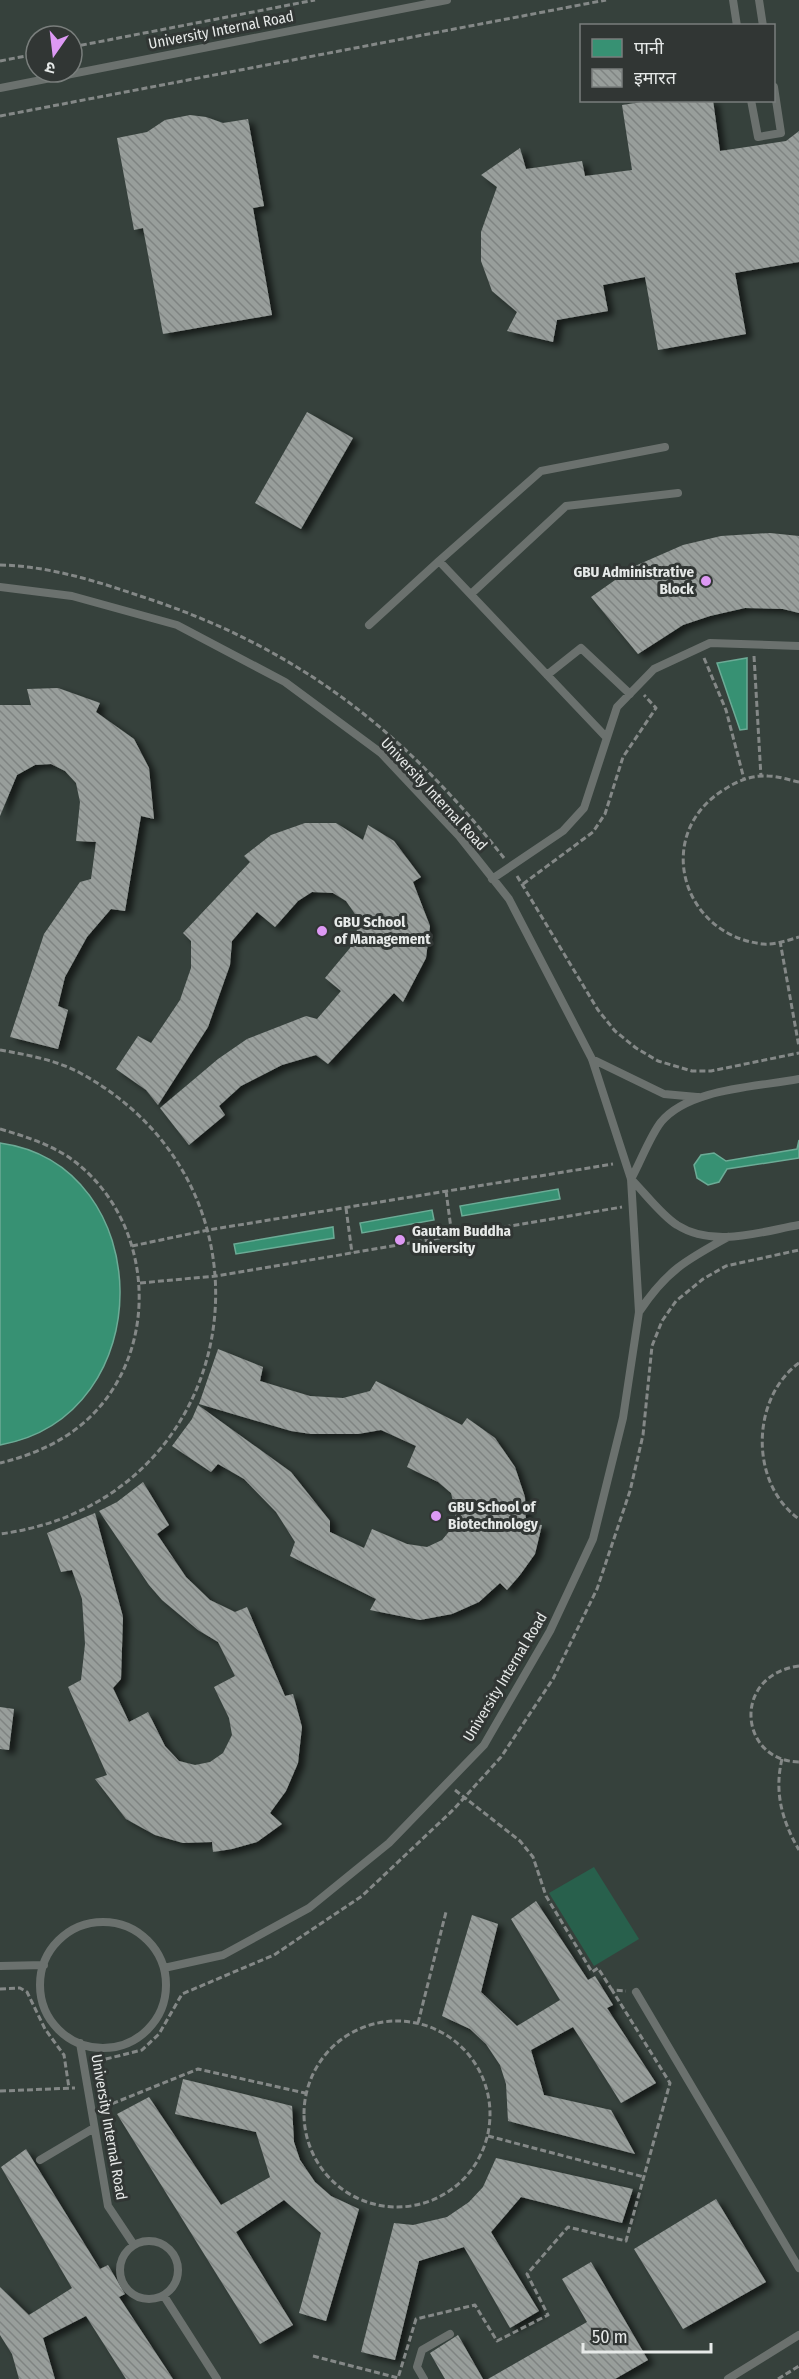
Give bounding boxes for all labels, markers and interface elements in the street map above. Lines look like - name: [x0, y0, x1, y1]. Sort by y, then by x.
- street label: University Internal Road: [147, 7, 295, 53]
- north arrow: [24, 24, 84, 84]
- legend: [580, 24, 775, 102]
- text: पानी: [634, 37, 664, 59]
- text: उ: [43, 58, 57, 78]
- text: इमारत: [634, 67, 677, 89]
- place label: GBU Administrative Block: [573, 563, 694, 598]
- marker: GBU Administrative Block: [699, 574, 713, 588]
- street label: University Internal Road: [377, 734, 491, 854]
- place label: GBU School of Management: [334, 913, 431, 948]
- marker: GBU School of Management: [315, 924, 329, 938]
- place label: Gautam Buddha University: [412, 1222, 512, 1257]
- marker: Gautam Buddha University: [393, 1233, 407, 1247]
- place label: GBU School of Biotechnology: [448, 1498, 539, 1533]
- marker: GBU School of Biotechnology: [429, 1509, 443, 1523]
- street label: University Internal Road: [459, 1609, 551, 1745]
- street label: University Internal Road: [87, 2053, 131, 2201]
- scale bar: [583, 2316, 710, 2354]
- text: 50 m: [592, 2326, 628, 2348]

